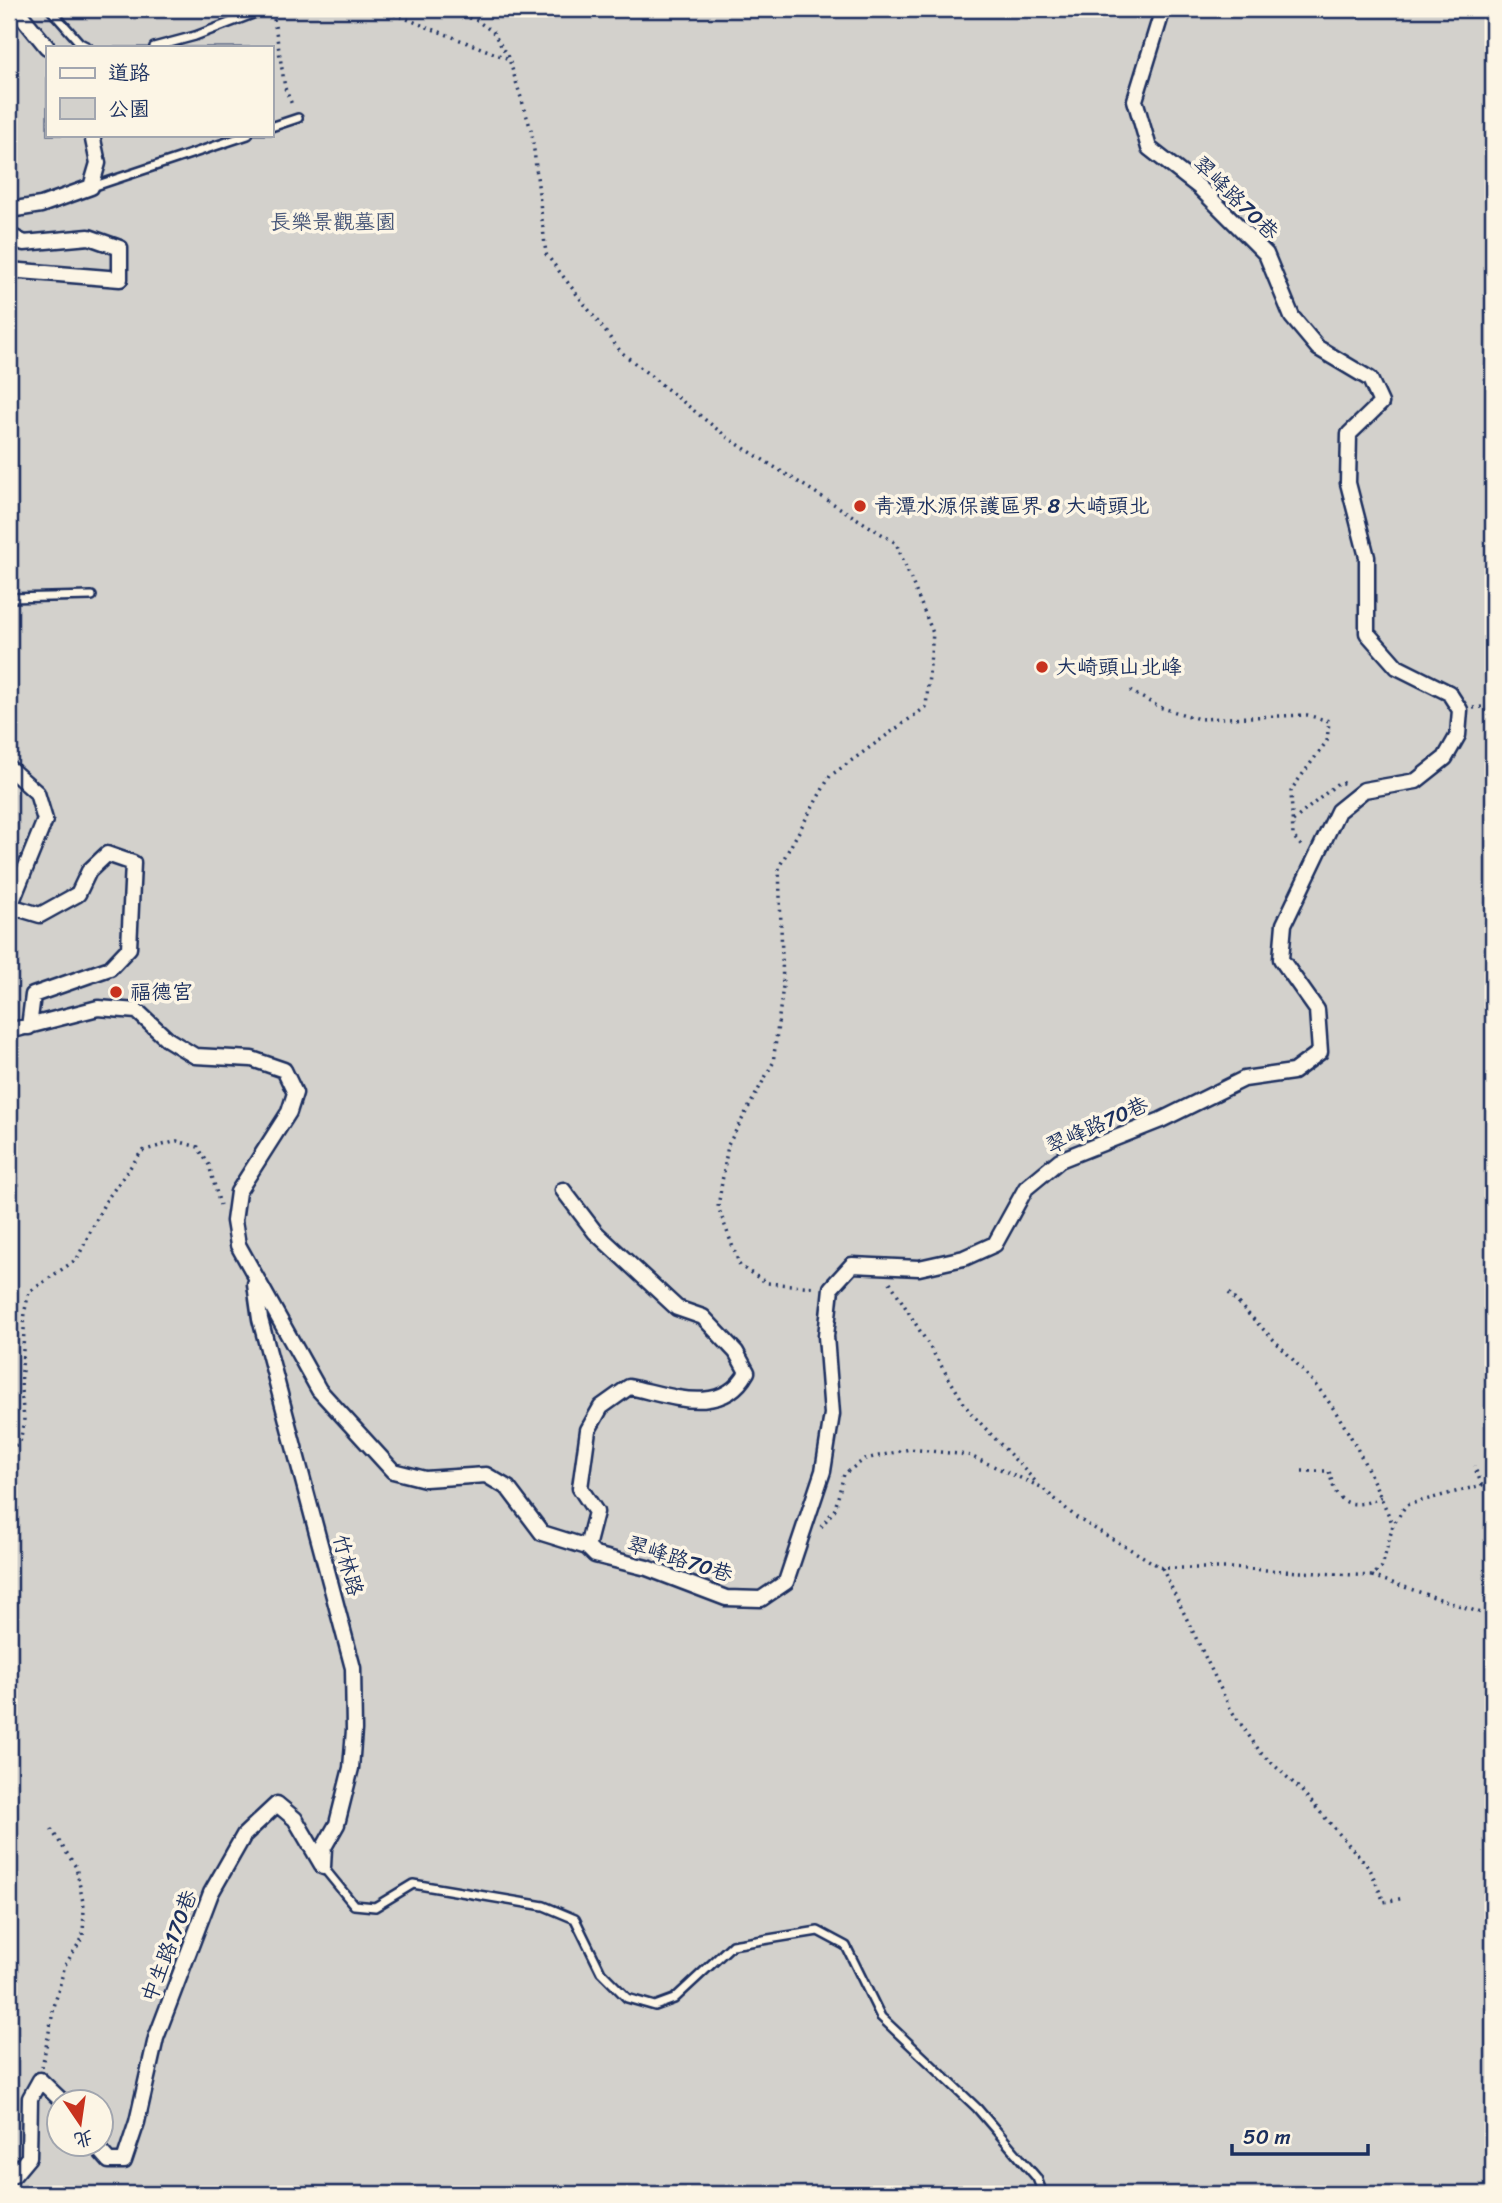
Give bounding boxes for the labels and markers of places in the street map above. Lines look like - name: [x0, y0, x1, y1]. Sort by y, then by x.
- place label: 青潭水源保護區界 8 大崎頭北: [874, 487, 1150, 525]
- marker: 青潭水源保護區界 8 大崎頭北: [852, 498, 868, 514]
- place label: 大崎頭山北峰: [1056, 648, 1182, 686]
- marker: 大崎頭山北峰: [1034, 659, 1050, 675]
- place label: 福德宮: [130, 973, 193, 1011]
- marker: 福德宮: [108, 984, 124, 1000]

